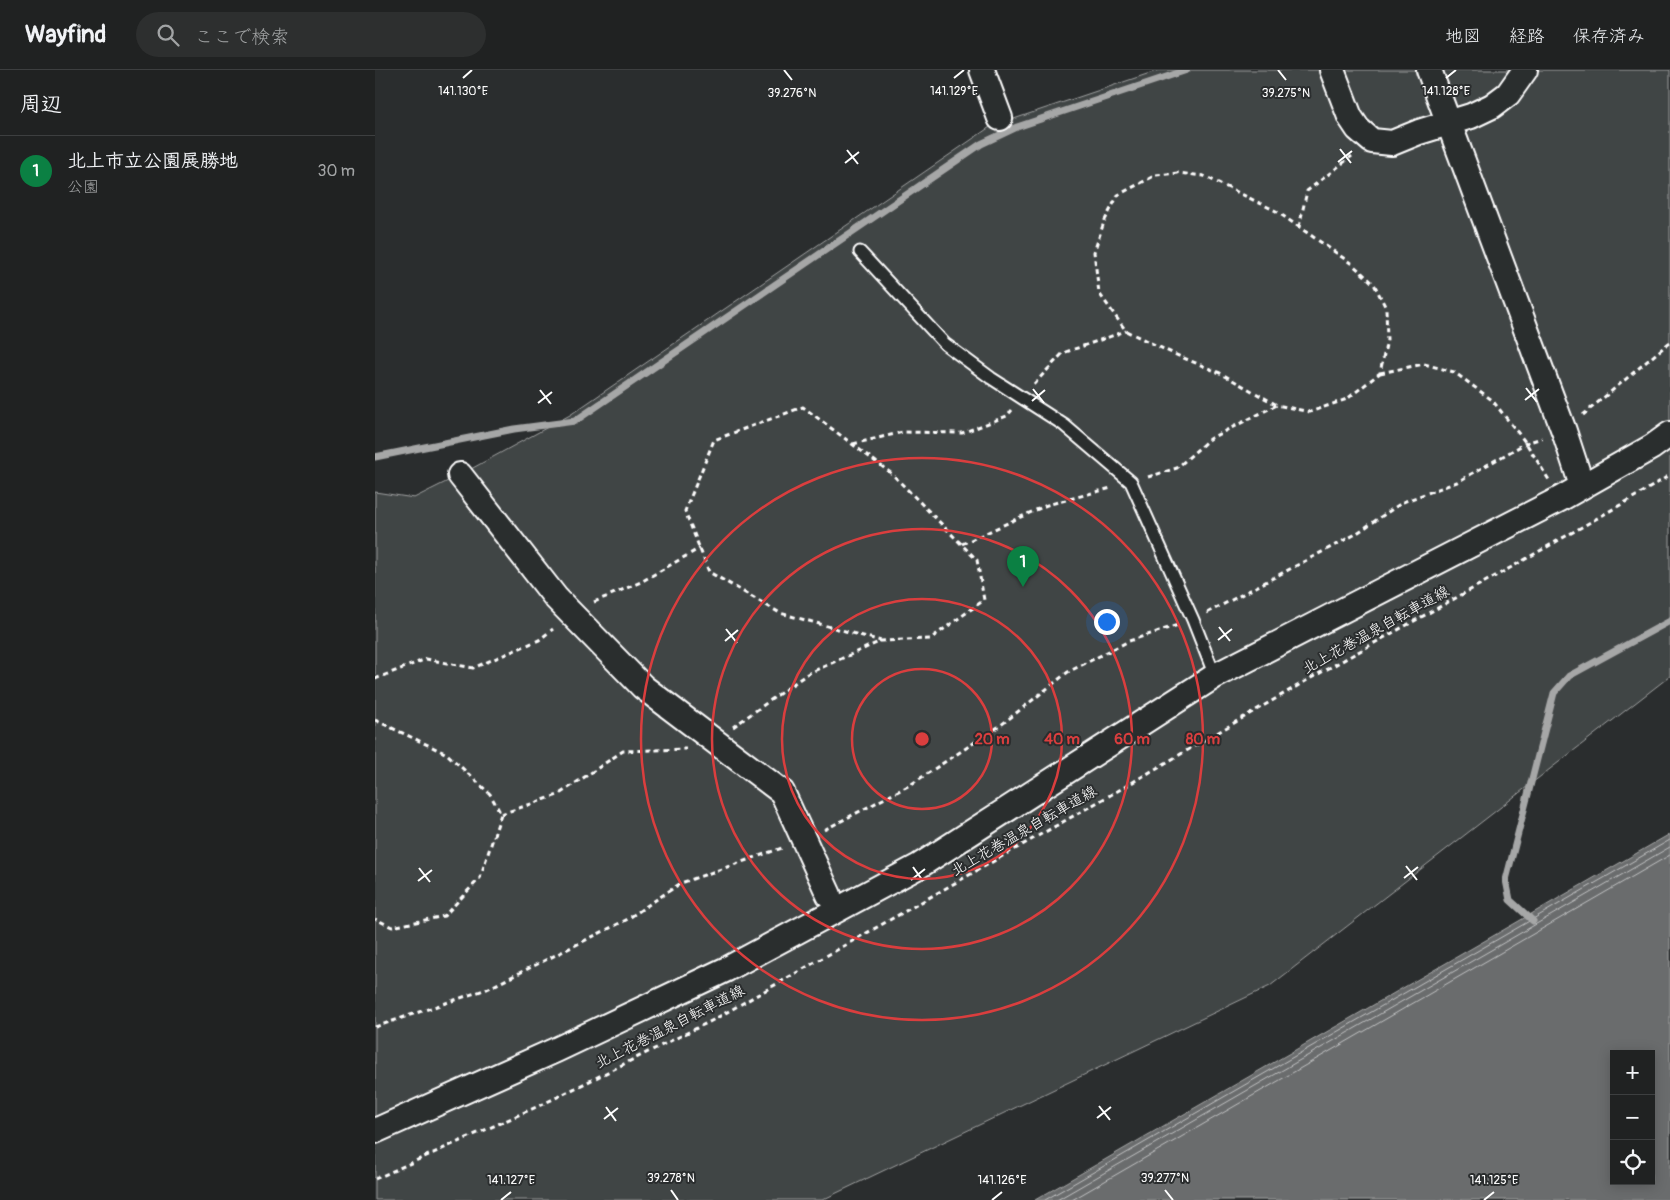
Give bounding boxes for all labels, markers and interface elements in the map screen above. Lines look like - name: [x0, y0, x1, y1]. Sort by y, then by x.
- search box: [136, 12, 486, 57]
- text: Wayfind: [25, 20, 106, 49]
- icon: search: [154, 21, 182, 49]
- text: ここで検索: [194, 25, 289, 49]
- text: 地図: [1445, 25, 1481, 48]
- text: 経路: [1509, 25, 1545, 48]
- text: 保存済み: [1573, 25, 1645, 48]
- text: 141.130°E: [438, 84, 488, 99]
- text: 141.129°E: [930, 84, 978, 99]
- text: 141.128°E: [1422, 84, 1470, 99]
- text: 39.276°N: [768, 86, 816, 101]
- text: 39.275°N: [1262, 86, 1310, 101]
- text: 周辺: [20, 91, 62, 118]
- text: 北上市立公園展勝地: [67, 149, 238, 173]
- text: 1: [33, 161, 39, 181]
- text: 30 m: [317, 161, 355, 181]
- text: 公園: [67, 177, 99, 197]
- pin: 1: [1007, 546, 1039, 587]
- street label: 北上花巻温泉自転車道線: [1299, 582, 1453, 678]
- your location: [1094, 609, 1120, 635]
- centre of rings: [913, 730, 931, 748]
- text: 20 m: [974, 730, 1010, 749]
- text: 40 m: [1044, 730, 1080, 749]
- text: 60 m: [1114, 730, 1150, 749]
- text: 80 m: [1186, 730, 1220, 749]
- street label: 北上花巻温泉自転車道線: [948, 782, 1100, 880]
- street label: 北上花巻温泉自転車道線: [592, 981, 748, 1073]
- map controls: [1610, 1050, 1655, 1185]
- button: +: [1610, 1050, 1655, 1095]
- button: −: [1610, 1095, 1655, 1140]
- button: locate: [1610, 1140, 1655, 1185]
- text: 39.278°N: [647, 1171, 695, 1186]
- text: 39.277°N: [1141, 1171, 1189, 1186]
- text: 141.127°E: [487, 1173, 535, 1188]
- text: 141.126°E: [978, 1173, 1026, 1188]
- text: 141.125°E: [1470, 1173, 1518, 1188]

